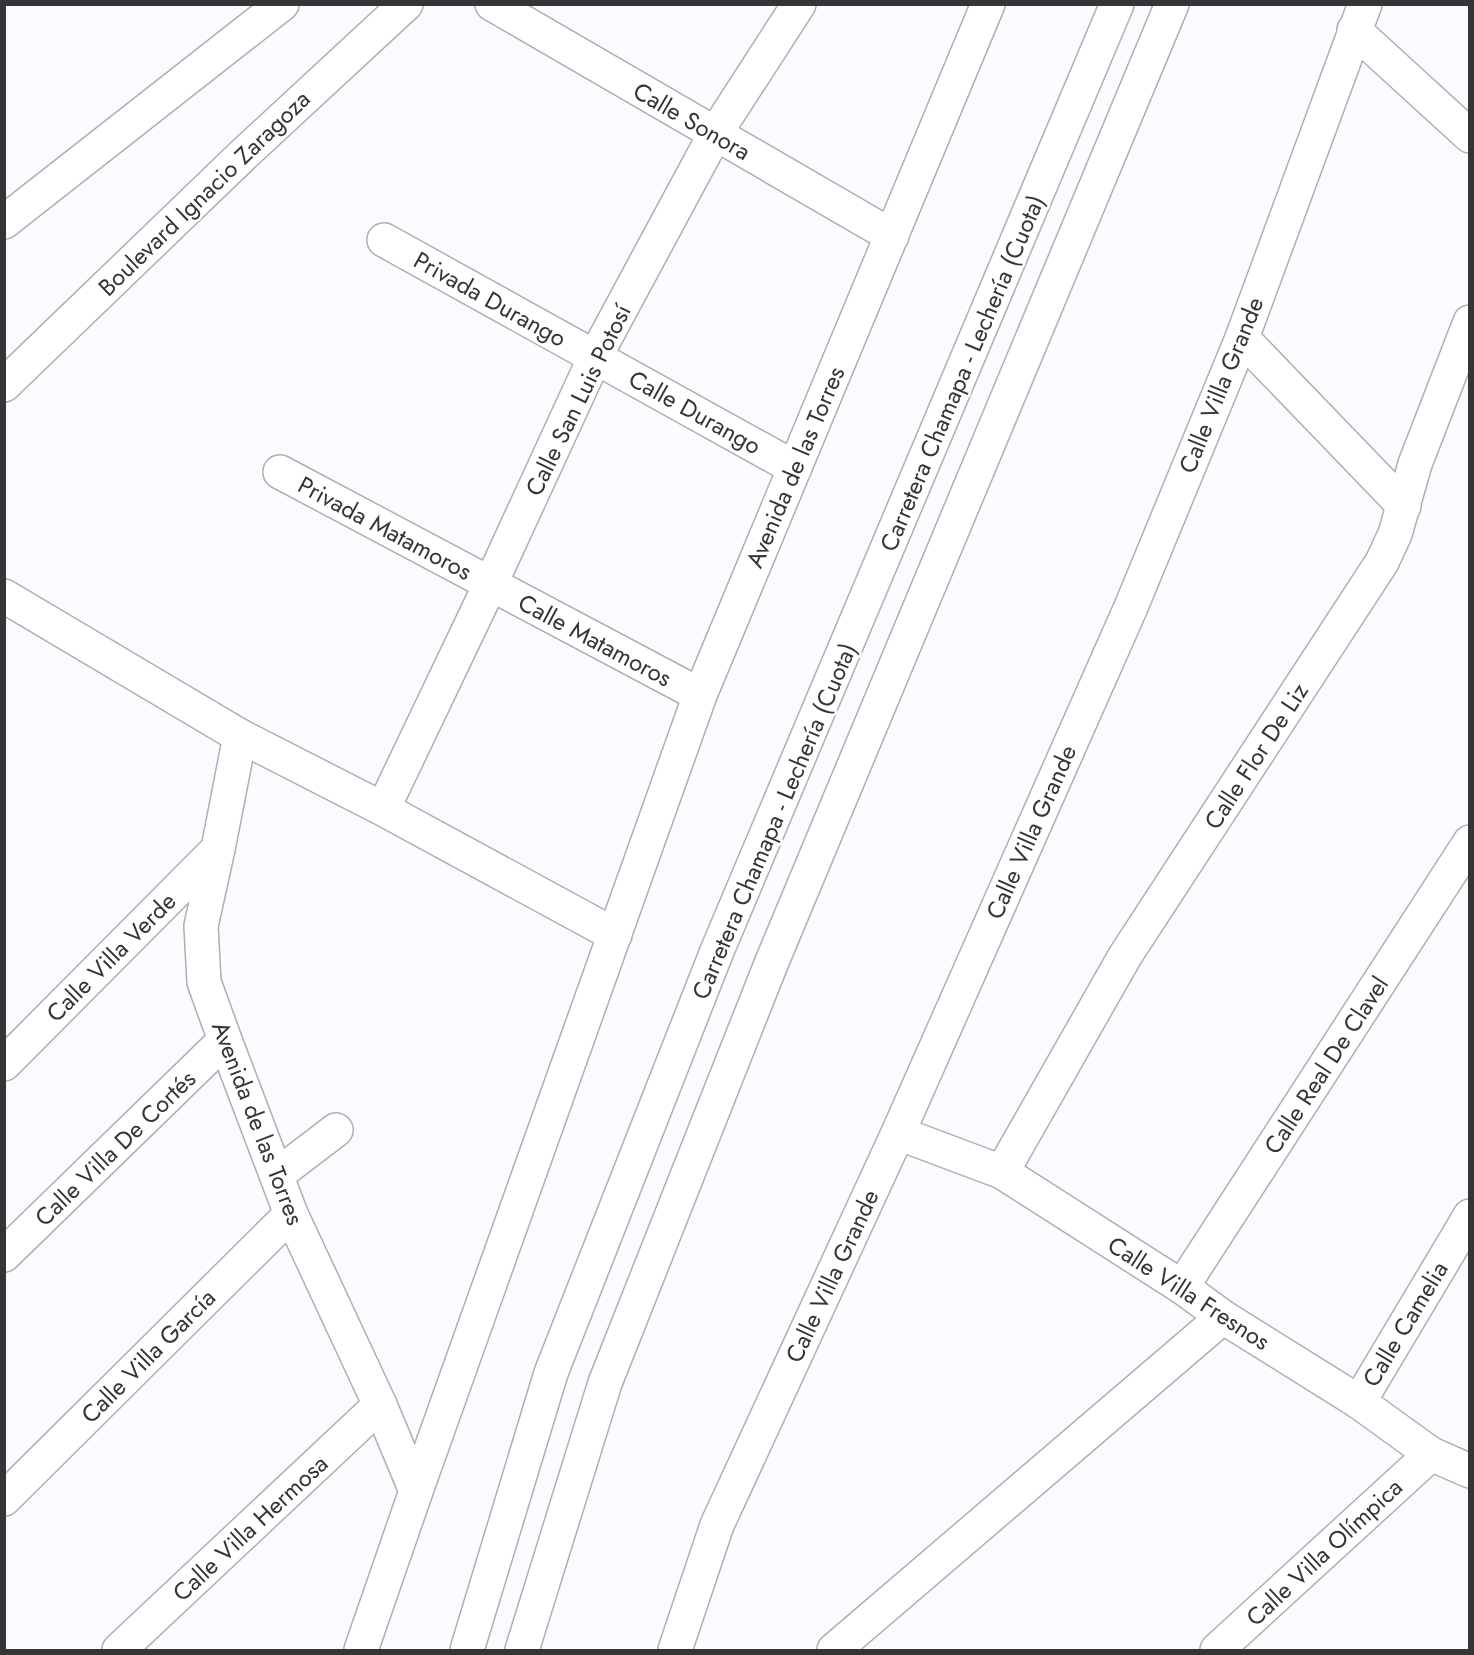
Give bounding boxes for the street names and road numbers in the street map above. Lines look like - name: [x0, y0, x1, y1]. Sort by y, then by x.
- street label: Calle Sonora: [627, 73, 757, 169]
- street label: Boulevard Ignacio Zaragoza: [90, 82, 318, 304]
- street label: Carretera Chamapa - Lechería (Cuota): [871, 189, 1053, 557]
- street label: Privada Durango: [407, 243, 573, 355]
- street label: Calle Villa Grande: [1170, 292, 1272, 478]
- street label: Calle San Luis Potosí: [516, 298, 640, 502]
- street label: Calle Durango: [622, 361, 768, 463]
- street label: Avenida de las Torres: [737, 361, 853, 573]
- street label: Privada Matamoros: [292, 467, 478, 589]
- street label: Calle Matamoros: [512, 585, 678, 695]
- street label: Carretera Chamapa - Lechería (Cuota): [683, 637, 865, 1005]
- street label: Calle Flor De Liz: [1195, 676, 1317, 836]
- street label: Calle Villa Grande: [977, 739, 1085, 925]
- street label: Calle Villa Verde: [38, 884, 184, 1030]
- street label: Calle Real De Clavel: [1255, 969, 1397, 1161]
- street label: Avenida de las Torres: [203, 1016, 313, 1230]
- street label: Calle Villa De Cortés: [27, 1062, 203, 1234]
- street label: Calle Villa Grande: [777, 1184, 887, 1368]
- street label: Calle Villa Fresnos: [1101, 1227, 1277, 1359]
- street label: Calle Camelia: [1354, 1255, 1456, 1393]
- street label: Calle Villa García: [73, 1281, 223, 1431]
- street label: Calle Villa Hermosa: [164, 1447, 336, 1609]
- street label: Calle Villa Olímpica: [1238, 1470, 1410, 1634]

